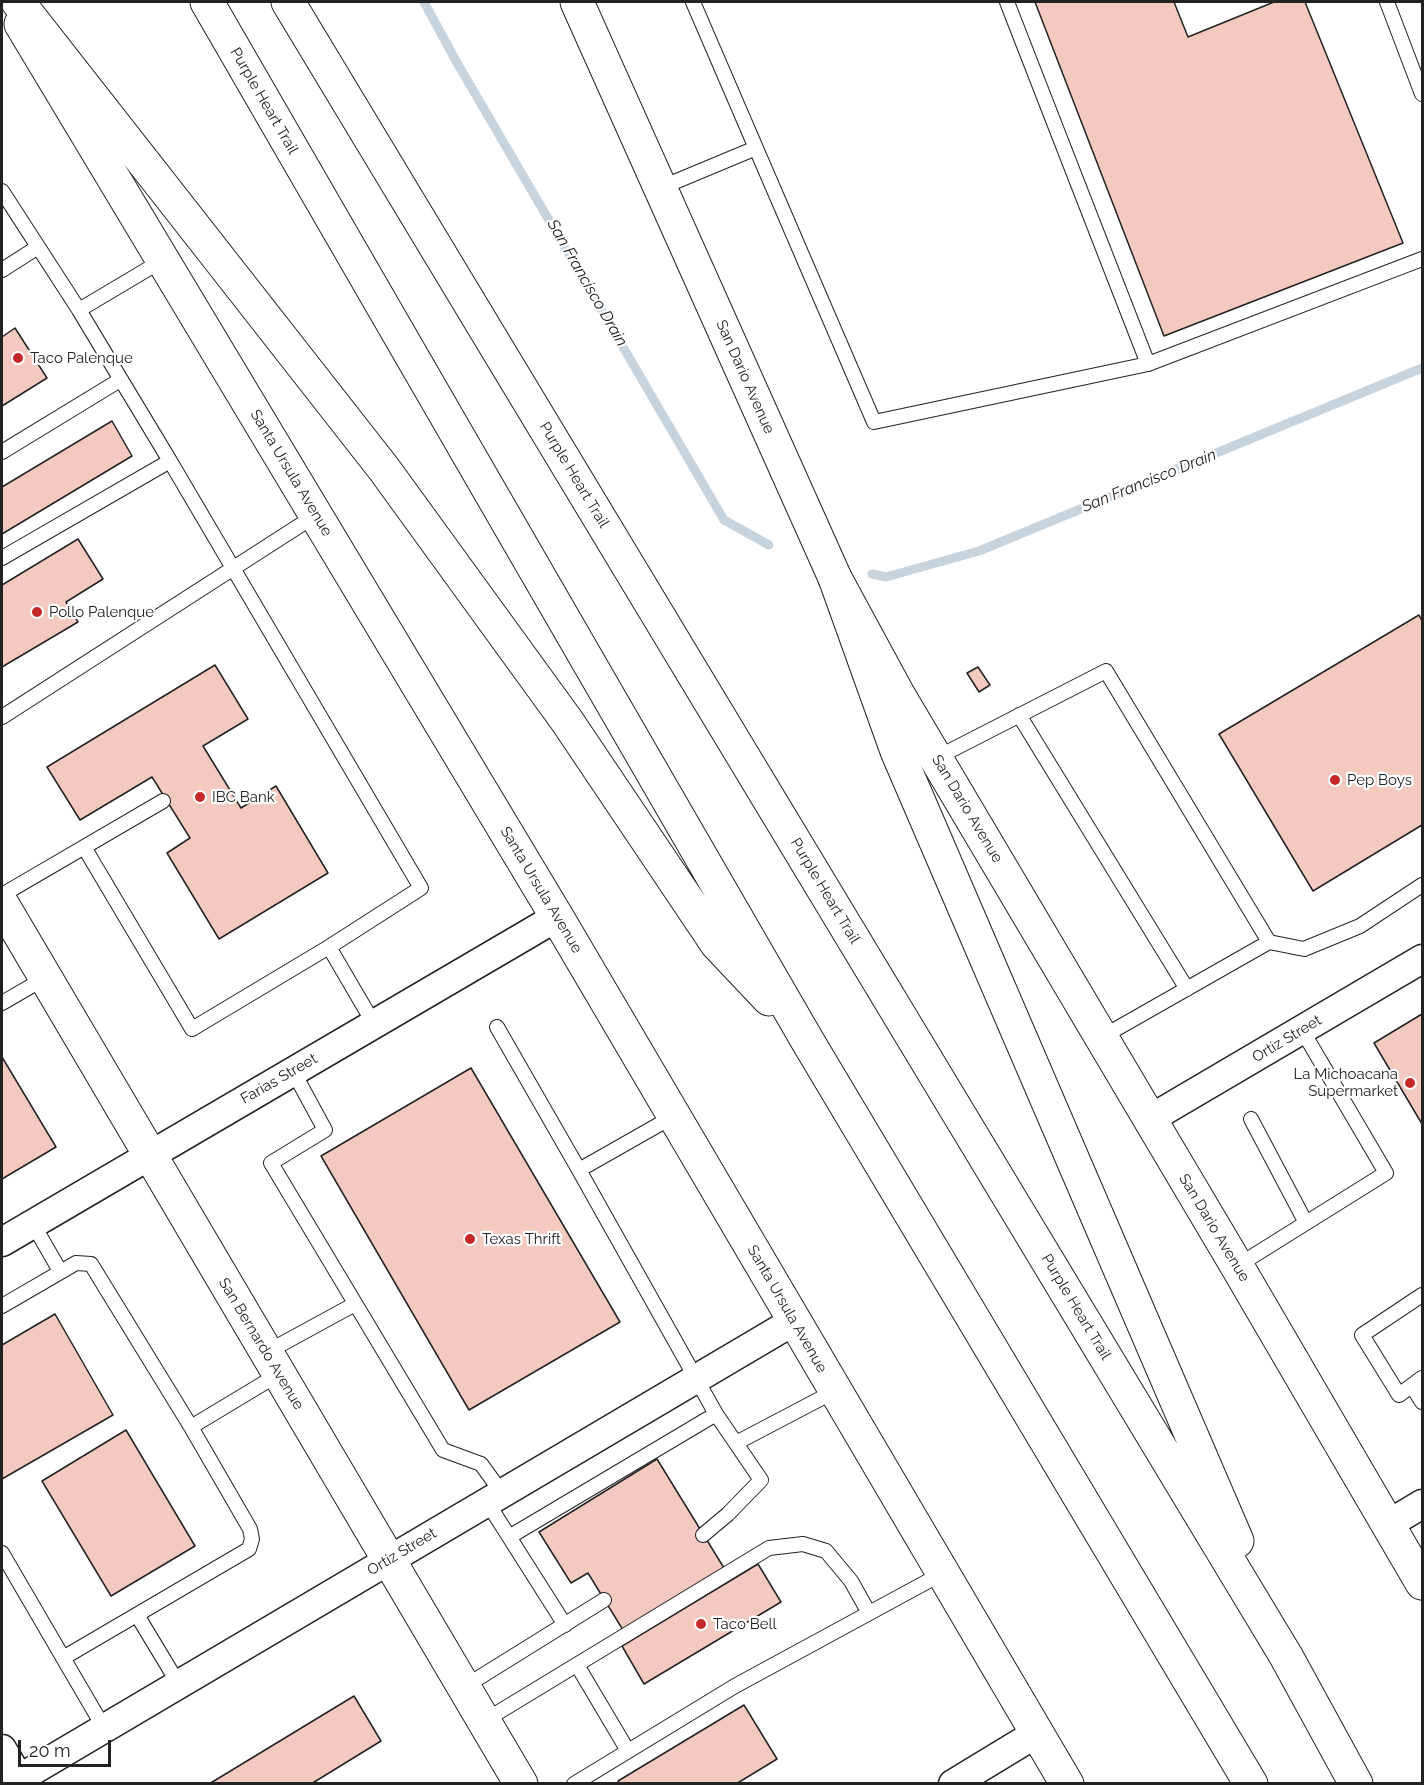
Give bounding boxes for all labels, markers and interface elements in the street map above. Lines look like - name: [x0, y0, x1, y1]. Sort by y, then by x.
- street label: Purple Heart Trail: [226, 45, 302, 157]
- water label: San Francisco Drain: [543, 216, 631, 350]
- street label: San Dario Avenue: [712, 317, 778, 437]
- place label: Taco Palenque: [30, 349, 133, 367]
- marker: Taco Palenque: [11, 351, 25, 365]
- street label: Santa Ursula Avenue: [246, 406, 336, 540]
- street label: Purple Heart Trail: [535, 419, 613, 531]
- water label: San Francisco Drain: [1079, 445, 1219, 517]
- place label: Pollo Palenque: [49, 603, 154, 621]
- marker: Pollo Palenque: [30, 605, 44, 619]
- street label: San Dario Avenue: [928, 752, 1006, 866]
- place label: Pep Boys: [1347, 771, 1412, 789]
- marker: Pep Boys: [1328, 773, 1342, 787]
- place label: IBC Bank: [212, 788, 275, 806]
- marker: IBC Bank: [193, 790, 207, 804]
- street label: Santa Ursula Avenue: [496, 823, 586, 957]
- street label: Purple Heart Trail: [786, 835, 864, 947]
- street label: Ortiz Street: [1249, 1011, 1325, 1067]
- street label: Farias Street: [238, 1050, 320, 1108]
- place label: La Michoacana Supermarket: [1293, 1065, 1398, 1100]
- marker: La Michoacana Supermarket: [1403, 1076, 1417, 1090]
- street label: San Dario Avenue: [1175, 1171, 1253, 1285]
- place label: Texas Thrift: [482, 1230, 561, 1248]
- marker: Texas Thrift: [463, 1232, 477, 1246]
- street label: Santa Ursula Avenue: [743, 1242, 831, 1376]
- street label: Purple Heart Trail: [1037, 1251, 1115, 1363]
- street label: San Bernardo Avenue: [215, 1275, 307, 1413]
- street label: Ortiz Street: [364, 1524, 440, 1580]
- place label: Taco Bell: [713, 1615, 777, 1633]
- marker: Taco Bell: [694, 1617, 708, 1631]
- scale bar: [21, 1728, 114, 1766]
- text: 20 m: [29, 1740, 71, 1761]

